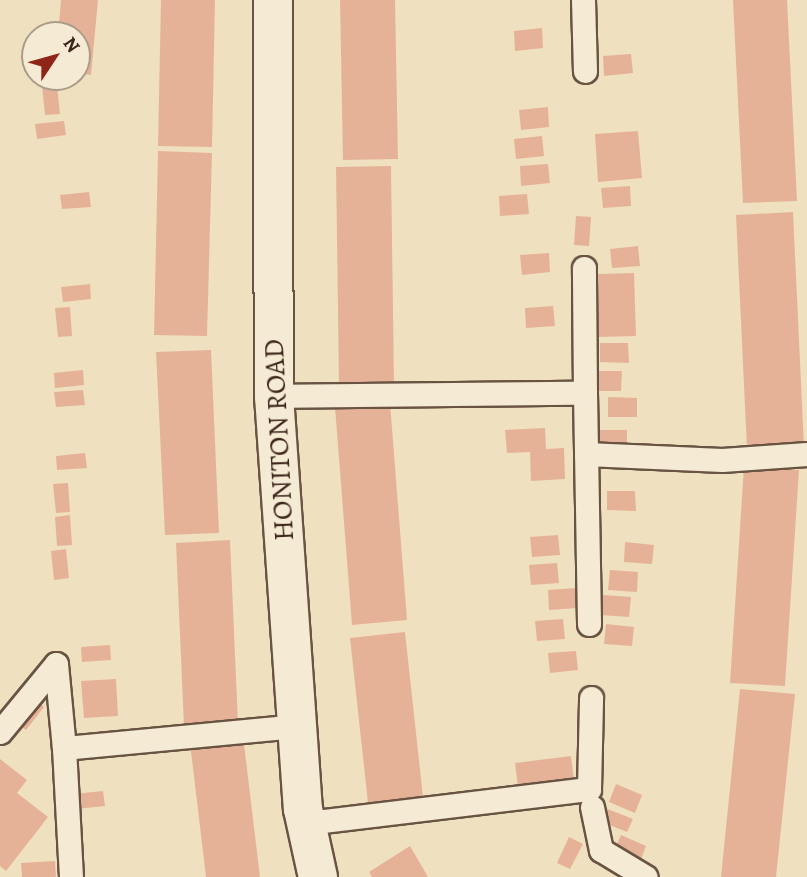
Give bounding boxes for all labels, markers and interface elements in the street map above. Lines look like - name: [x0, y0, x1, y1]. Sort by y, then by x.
- north arrow: [21, 21, 91, 91]
- text: N: [57, 32, 86, 58]
- street label: HONITON ROAD: [257, 338, 301, 542]

